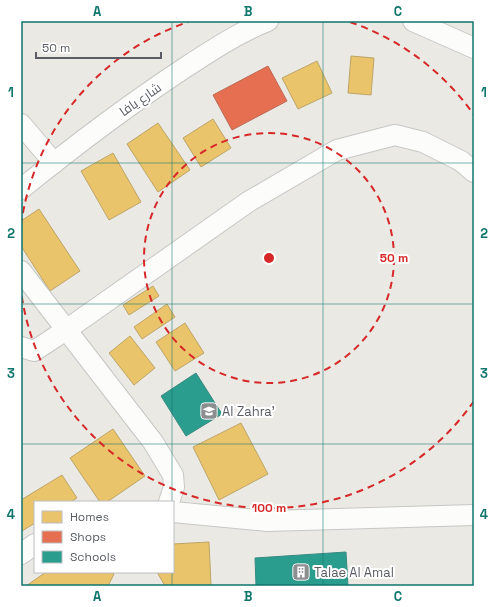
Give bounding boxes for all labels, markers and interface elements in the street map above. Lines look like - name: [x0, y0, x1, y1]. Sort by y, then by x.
- text: A: [93, 3, 102, 20]
- text: B: [244, 3, 253, 20]
- text: C: [394, 3, 402, 20]
- scale bar: [36, 34, 161, 60]
- text: 50 m: [42, 40, 70, 56]
- street label: شارع يافا: [116, 79, 165, 120]
- text: 1: [8, 84, 14, 101]
- text: 1: [481, 84, 487, 101]
- text: 2: [7, 225, 15, 242]
- text: 2: [480, 225, 488, 242]
- text: 50 m: [380, 250, 408, 266]
- centre of rings: [262, 251, 276, 265]
- text: 3: [7, 365, 15, 382]
- text: 3: [480, 365, 488, 382]
- school or university icon: Al Zahra': [199, 401, 219, 421]
- place label: Al Zahra': [222, 403, 275, 420]
- text: 100 m: [252, 500, 286, 516]
- legend: [34, 501, 174, 573]
- text: 4: [7, 506, 15, 523]
- text: 4: [480, 506, 488, 523]
- text: Homes: [70, 509, 109, 525]
- text: Shops: [70, 529, 106, 545]
- text: Schools: [70, 549, 116, 565]
- building icon: Talae Al Amal: [291, 562, 311, 582]
- place label: Talae Al Amal: [314, 564, 394, 581]
- text: A: [93, 588, 102, 605]
- text: B: [244, 588, 253, 605]
- text: C: [394, 588, 402, 605]

